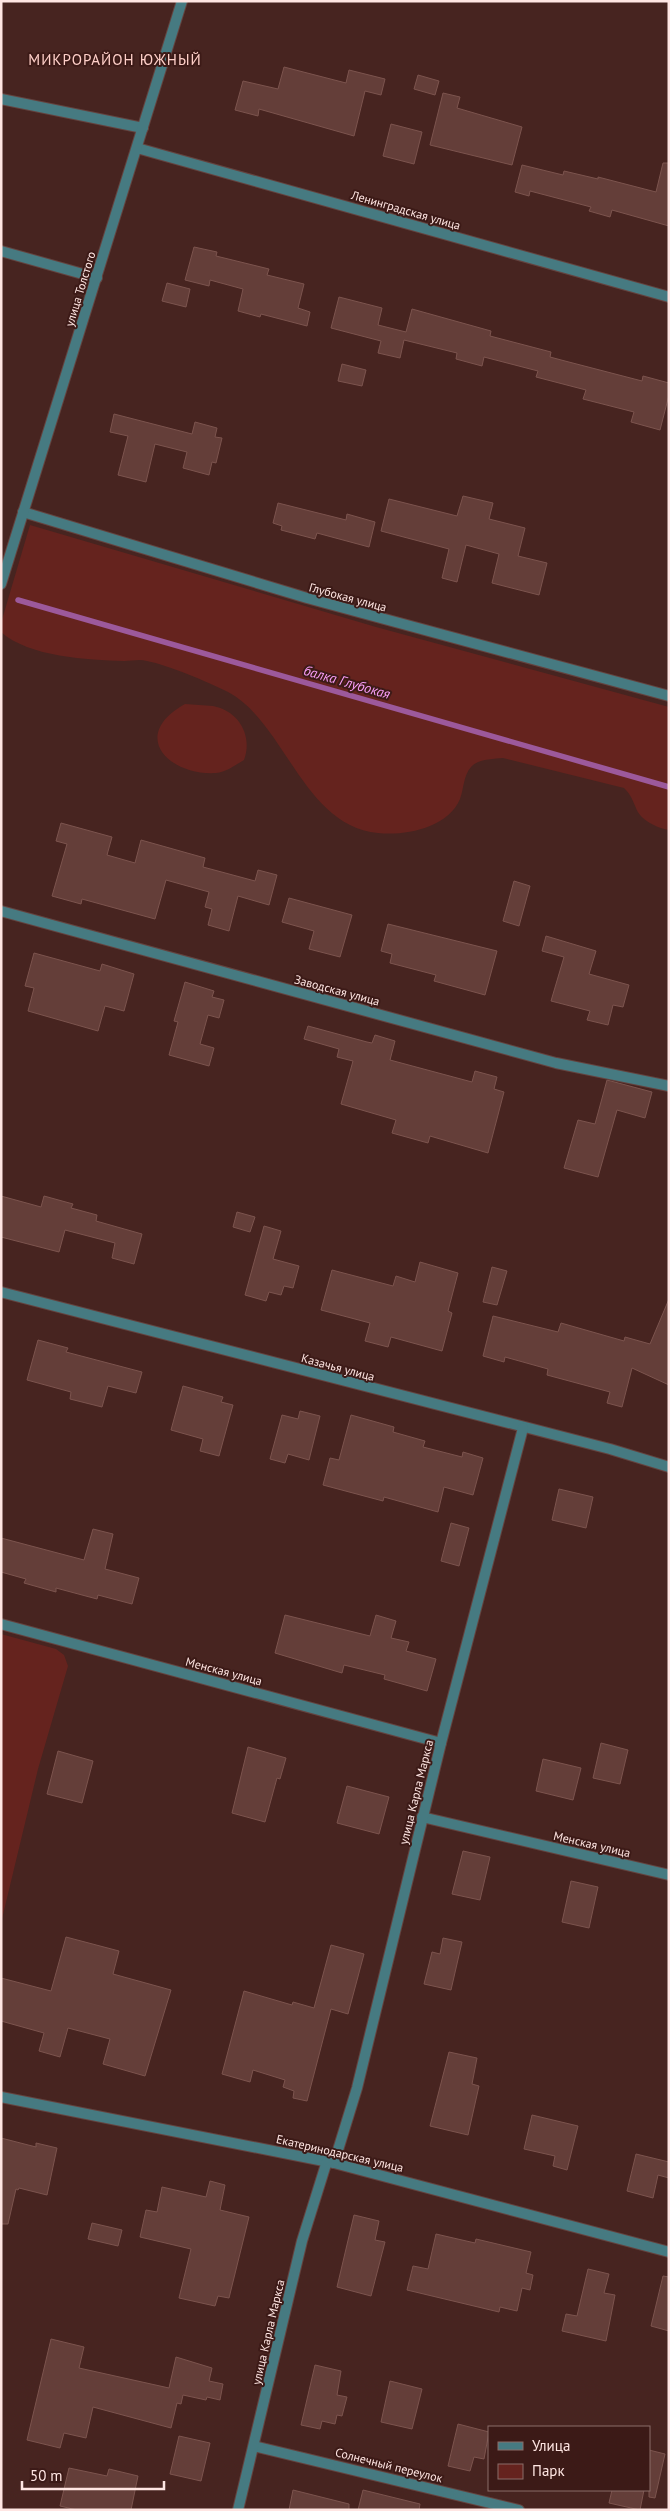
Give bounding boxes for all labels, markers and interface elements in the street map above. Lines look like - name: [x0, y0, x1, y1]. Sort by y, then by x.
- district label: МИКРОРАЙОН ЮЖНЫЙ: [28, 50, 202, 69]
- street label: Ленинградская улица: [349, 187, 462, 233]
- street label: улица Толстого: [61, 250, 99, 328]
- street label: Глубокая улица: [308, 579, 388, 615]
- water label: балка Глубокая: [302, 661, 393, 703]
- street label: Заводская улица: [293, 971, 381, 1009]
- street label: Казачья улица: [300, 1350, 376, 1384]
- street label: Менская улица: [184, 1654, 264, 1688]
- street label: улица Карла Маркса: [396, 1738, 436, 1846]
- street label: Менская улица: [552, 1828, 632, 1860]
- street label: Екатеринодарская улица: [275, 2131, 405, 2175]
- street label: улица Карла Маркса: [249, 2278, 287, 2386]
- legend: [488, 2426, 650, 2491]
- text: Улица: [532, 2436, 570, 2455]
- street label: Солнечный переулок: [334, 2444, 444, 2486]
- scale bar: [22, 2458, 165, 2490]
- text: Парк: [532, 2461, 565, 2480]
- text: 50 m: [30, 2466, 63, 2485]

